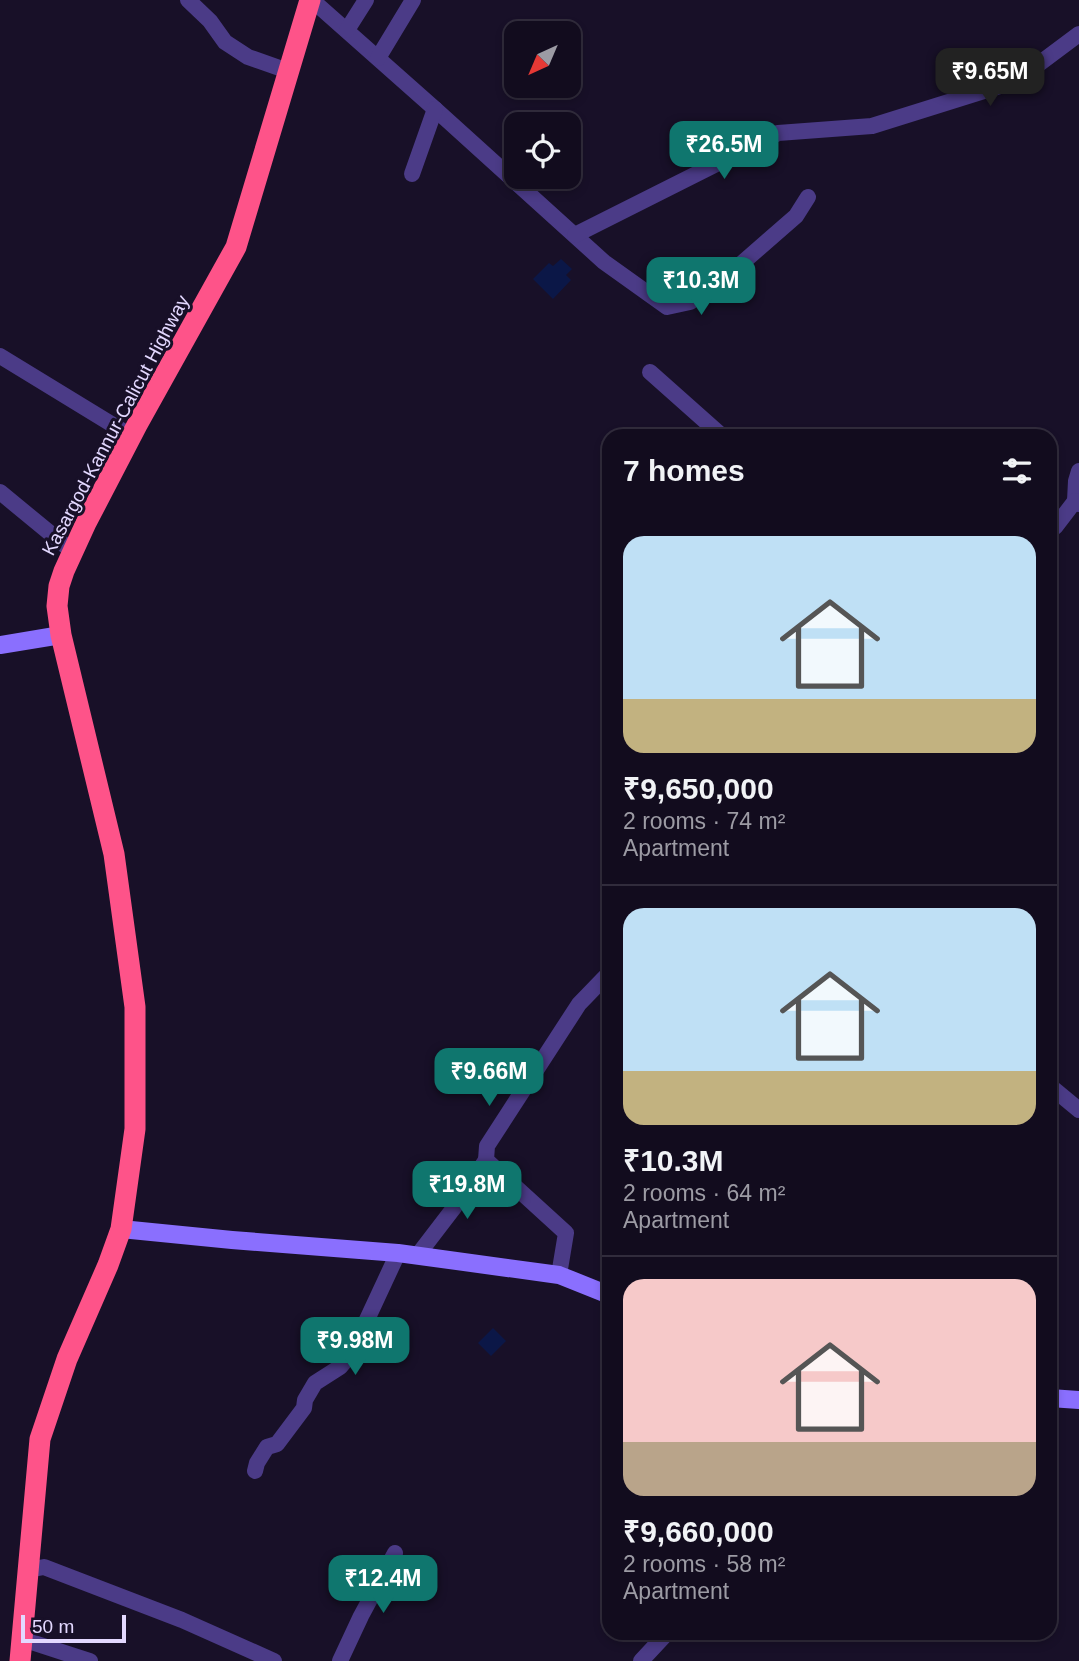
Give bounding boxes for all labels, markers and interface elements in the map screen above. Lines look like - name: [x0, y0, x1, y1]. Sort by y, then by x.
- north arrow: [504, 21, 581, 98]
- map controls: [504, 21, 581, 189]
- pin: ₹9.65M: [933, 48, 1047, 108]
- text: ₹9.65M: [951, 58, 1029, 84]
- button: locate: [504, 112, 581, 189]
- pin: ₹26.5M: [667, 122, 781, 181]
- text: ₹26.5M: [685, 131, 763, 157]
- pin: ₹10.3M: [644, 258, 758, 317]
- text: ₹10.3M: [662, 267, 740, 293]
- street label: Kasargod-Kannur-Calicut Highway: [38, 291, 193, 559]
- icon: filters: [998, 452, 1036, 490]
- text: 7 homes: [623, 454, 745, 487]
- icon: home: [767, 581, 893, 707]
- text: ₹9,650,000: [623, 772, 774, 805]
- text: 2 rooms · 74 m²: [623, 808, 785, 834]
- text: Apartment: [623, 835, 729, 861]
- icon: home: [767, 953, 893, 1079]
- pin: ₹9.66M: [432, 1048, 546, 1108]
- text: ₹9.66M: [450, 1058, 528, 1084]
- text: ₹10.3M: [623, 1144, 724, 1177]
- pin: ₹19.8M: [410, 1162, 524, 1221]
- text: ₹19.8M: [428, 1171, 506, 1197]
- text: 2 rooms · 64 m²: [623, 1180, 785, 1206]
- text: Apartment: [623, 1207, 729, 1233]
- pin: ₹9.98M: [298, 1318, 412, 1377]
- icon: home: [767, 1324, 893, 1450]
- text: ₹9.98M: [316, 1327, 394, 1353]
- text: ₹9,660,000: [623, 1515, 774, 1548]
- text: 2 rooms · 58 m²: [623, 1551, 785, 1577]
- pin: ₹12.4M: [326, 1556, 440, 1615]
- text: ₹12.4M: [344, 1565, 422, 1591]
- text: Apartment: [623, 1578, 729, 1604]
- scale bar: [21, 1612, 126, 1644]
- text: 50 m: [32, 1616, 74, 1637]

